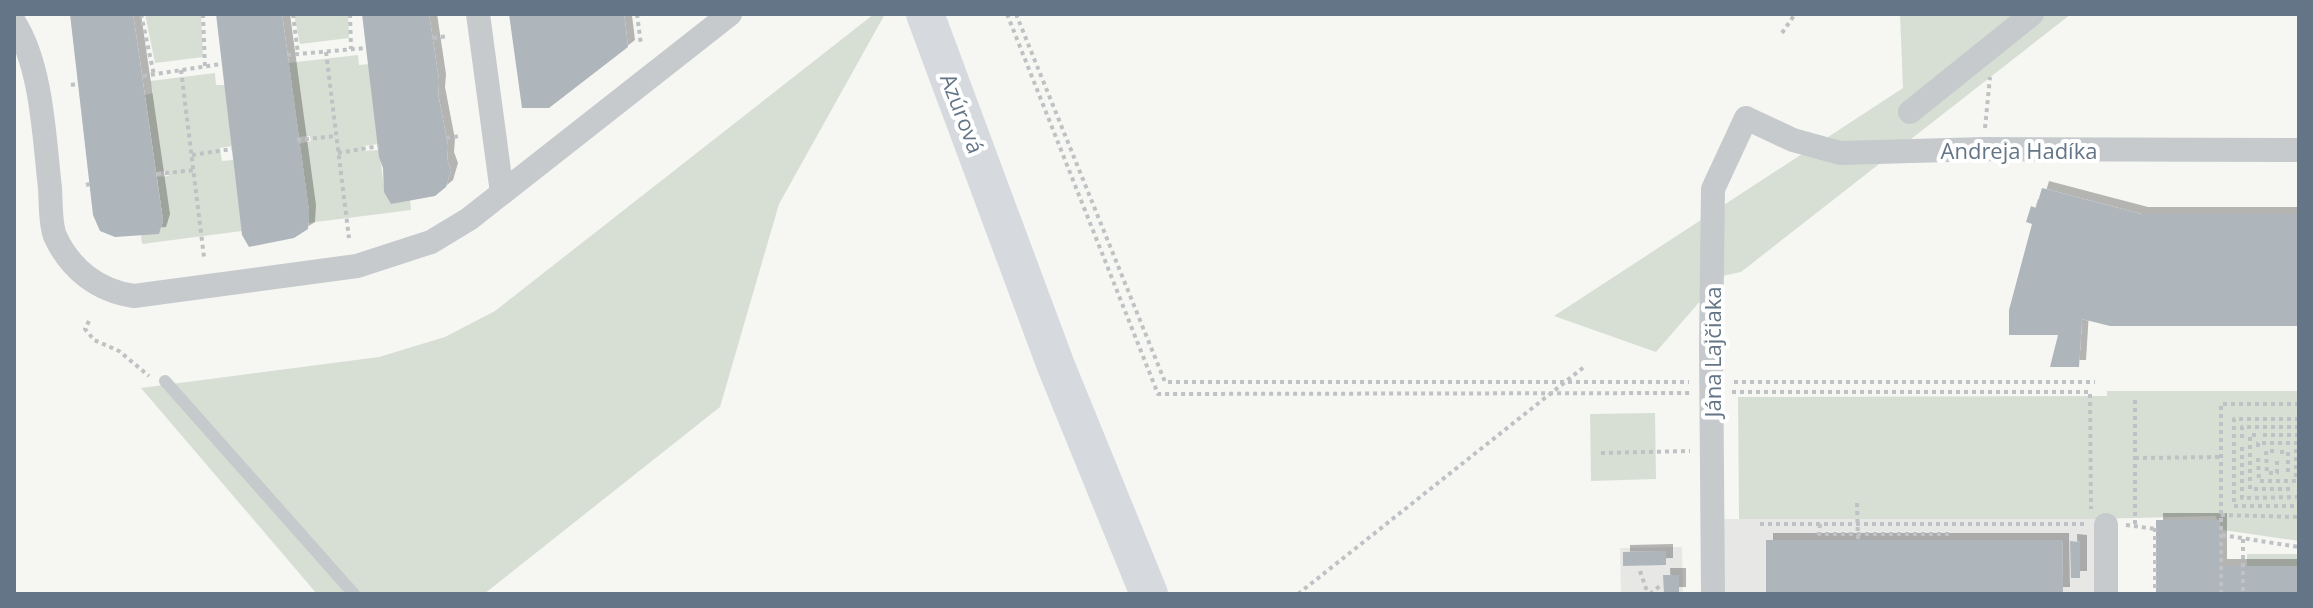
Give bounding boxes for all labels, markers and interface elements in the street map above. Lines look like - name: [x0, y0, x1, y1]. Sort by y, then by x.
- street label: Azúrová: [934, 69, 992, 157]
- street label: Andreja Hadíka: [1941, 135, 2097, 165]
- street label: Jána Lajčiaka: [1697, 287, 1727, 419]

